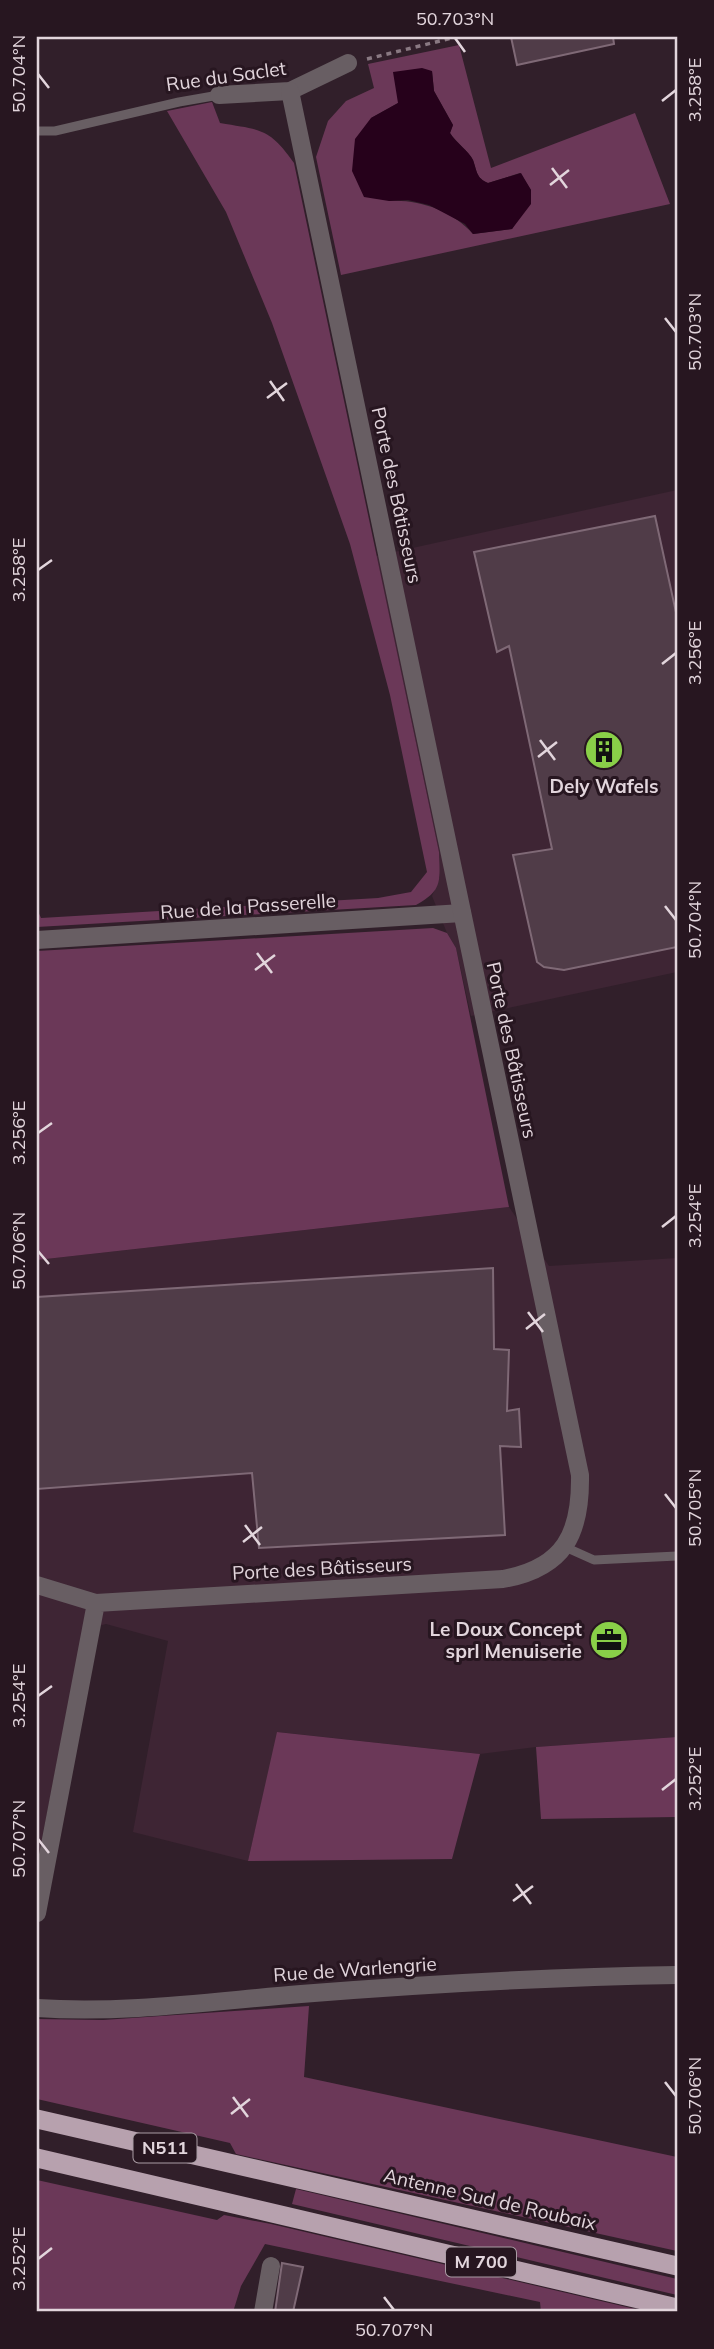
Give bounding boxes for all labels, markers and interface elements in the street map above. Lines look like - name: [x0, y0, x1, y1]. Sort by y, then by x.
- text: 50.703°N: [416, 7, 494, 30]
- text: 50.704°N: [7, 35, 30, 113]
- street label: Rue du Saclet: [164, 56, 288, 96]
- text: 3.258°E: [683, 58, 706, 122]
- text: 50.703°N: [683, 293, 706, 371]
- street label: Porte des Bâtisseurs: [367, 404, 427, 586]
- text: 3.258°E: [7, 538, 30, 602]
- text: 3.256°E: [683, 621, 706, 685]
- building icon: Dely Wafels: [583, 729, 625, 771]
- place label: Dely Wafels: [550, 774, 658, 798]
- text: 50.704°N: [683, 881, 706, 959]
- street label: Rue de la Passerelle: [159, 888, 337, 924]
- street label: Porte des Bâtisseurs: [482, 959, 542, 1141]
- text: 3.256°E: [7, 1101, 30, 1165]
- text: 3.254°E: [683, 1184, 706, 1248]
- text: 50.706°N: [7, 1212, 30, 1290]
- text: 50.705°N: [683, 1469, 706, 1547]
- street label: Porte des Bâtisseurs: [231, 1551, 413, 1585]
- place label: Le Doux Concept sprl Menuiserie: [429, 1617, 582, 1663]
- office icon: Le Doux Concept sprl Menuiserie: [588, 1619, 630, 1661]
- text: 3.254°E: [7, 1664, 30, 1728]
- text: 3.252°E: [683, 1747, 706, 1811]
- text: 50.707°N: [7, 1800, 30, 1878]
- street label: Rue de Warlengrie: [273, 1951, 437, 1987]
- text: 50.706°N: [683, 2057, 706, 2135]
- road number: N511: [134, 2134, 196, 2162]
- street label: Antenne Sud de Roubaix: [381, 2163, 599, 2235]
- text: 3.252°E: [7, 2227, 30, 2291]
- road number: M 700: [446, 2248, 516, 2276]
- text: 50.707°N: [355, 2318, 433, 2341]

